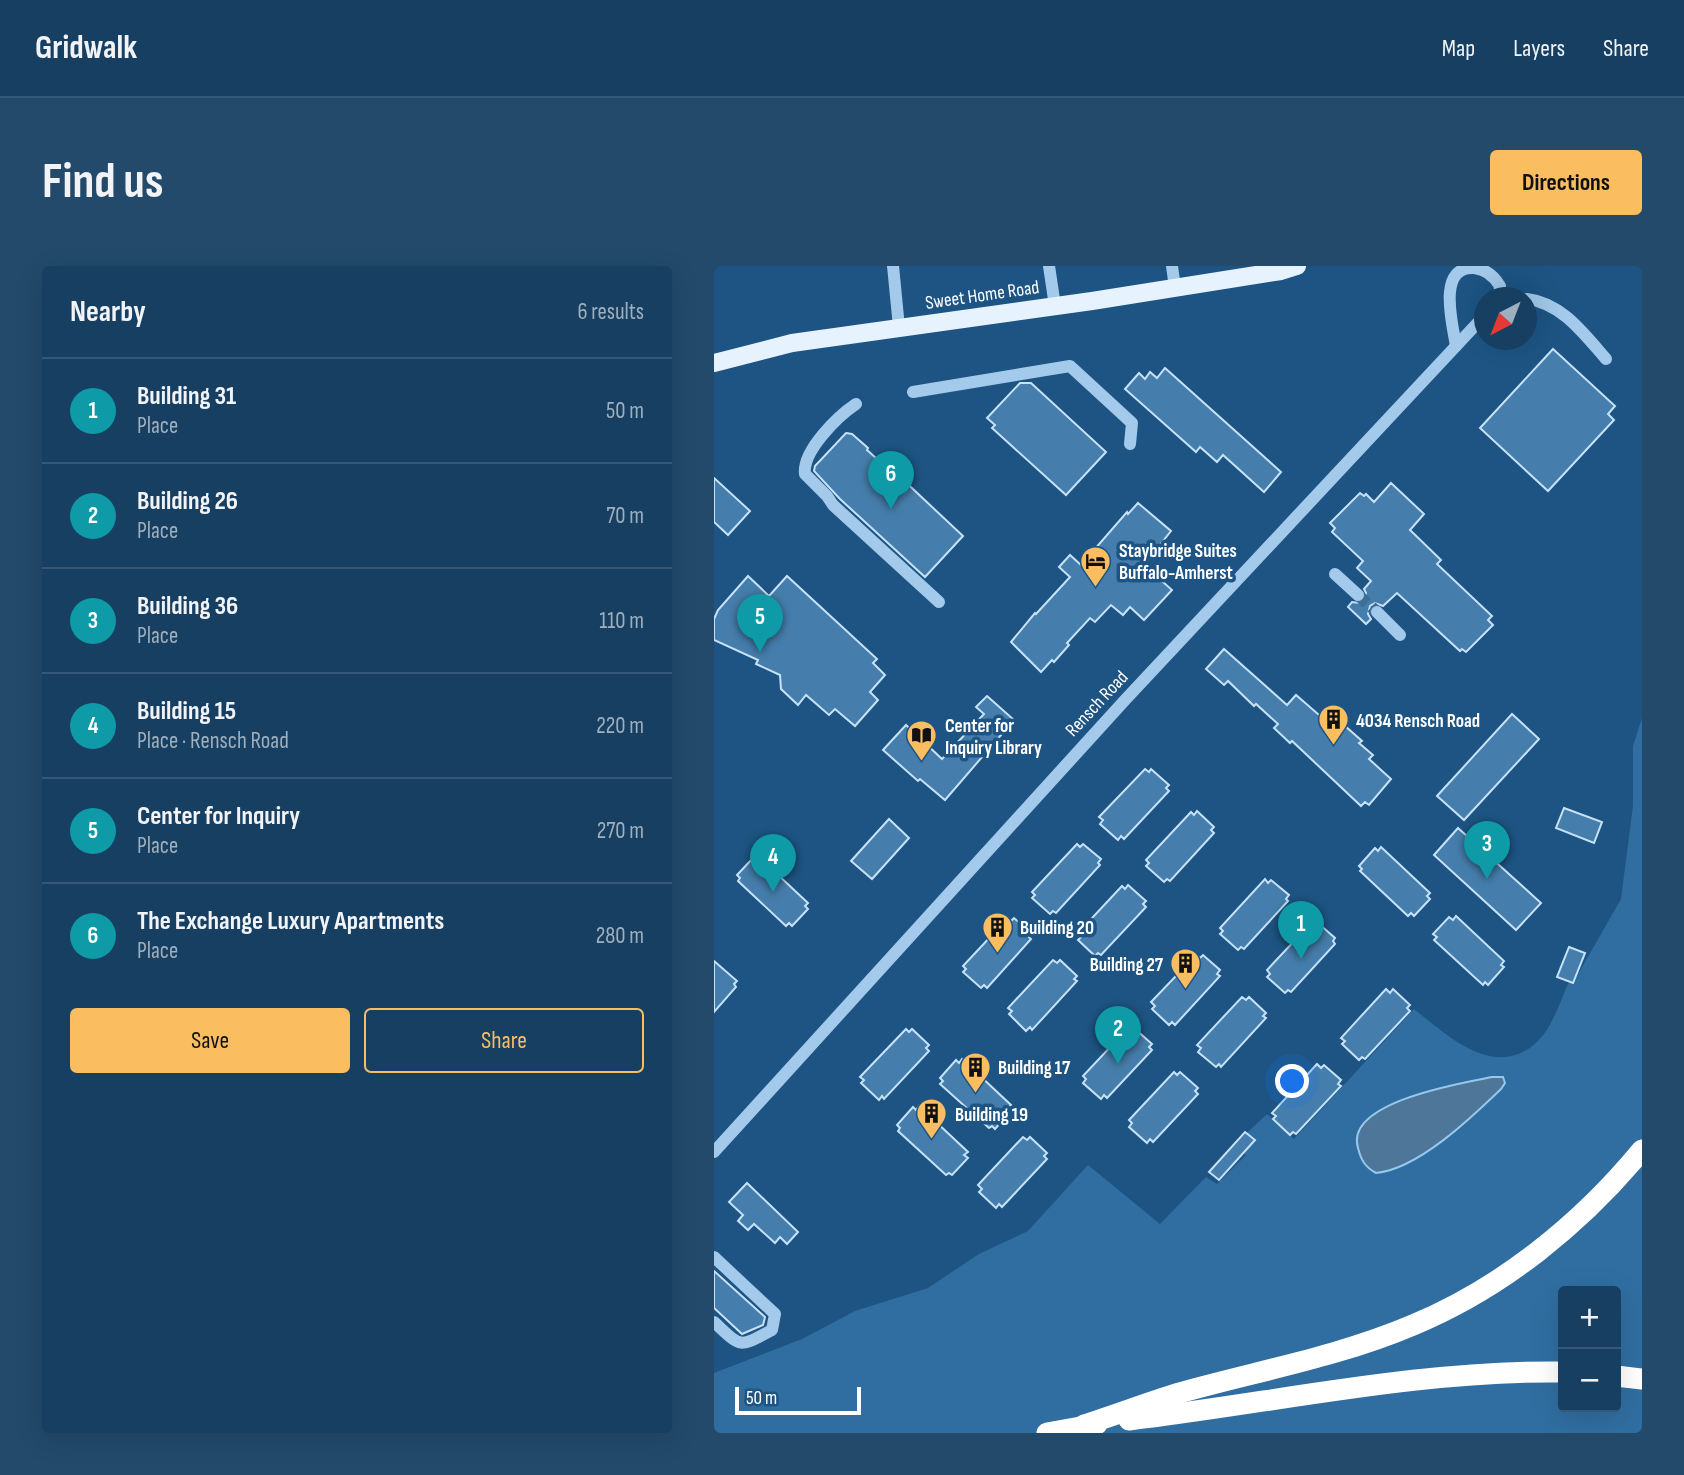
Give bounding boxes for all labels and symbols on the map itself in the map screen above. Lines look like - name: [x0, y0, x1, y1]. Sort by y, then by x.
- street label: Sweet Home Road: [924, 276, 1041, 315]
- north arrow: [1474, 287, 1537, 350]
- pin: 6: [868, 451, 914, 509]
- place label: Staybridge Suites Buffalo-Amherst: [1119, 540, 1237, 585]
- hotel icon: Staybridge Suites Buffalo-Amherst: [1079, 544, 1113, 588]
- pin: 5: [737, 594, 783, 652]
- street label: Rensch Road: [1061, 666, 1133, 742]
- building icon: 4034 Rensch Road: [1316, 703, 1350, 747]
- place label: 4034 Rensch Road: [1356, 710, 1480, 733]
- place label: Center for Inquiry Library: [945, 715, 1042, 760]
- library icon: Center for Inquiry Library: [905, 719, 939, 763]
- pin: 3: [1464, 821, 1510, 879]
- pin: 4: [750, 834, 796, 892]
- pin: 1: [1278, 901, 1324, 959]
- building icon: Building 20: [980, 910, 1014, 954]
- place label: Building 20: [1020, 917, 1094, 940]
- building icon: Building 27: [1169, 947, 1203, 991]
- place label: Building 27: [1090, 954, 1164, 977]
- pin: 2: [1095, 1006, 1141, 1064]
- building icon: Building 17: [958, 1050, 992, 1094]
- place label: Building 17: [998, 1057, 1071, 1080]
- your location: [1275, 1064, 1309, 1098]
- building icon: Building 19: [915, 1097, 949, 1141]
- place label: Building 19: [955, 1104, 1028, 1127]
- scale bar: [735, 1384, 861, 1416]

